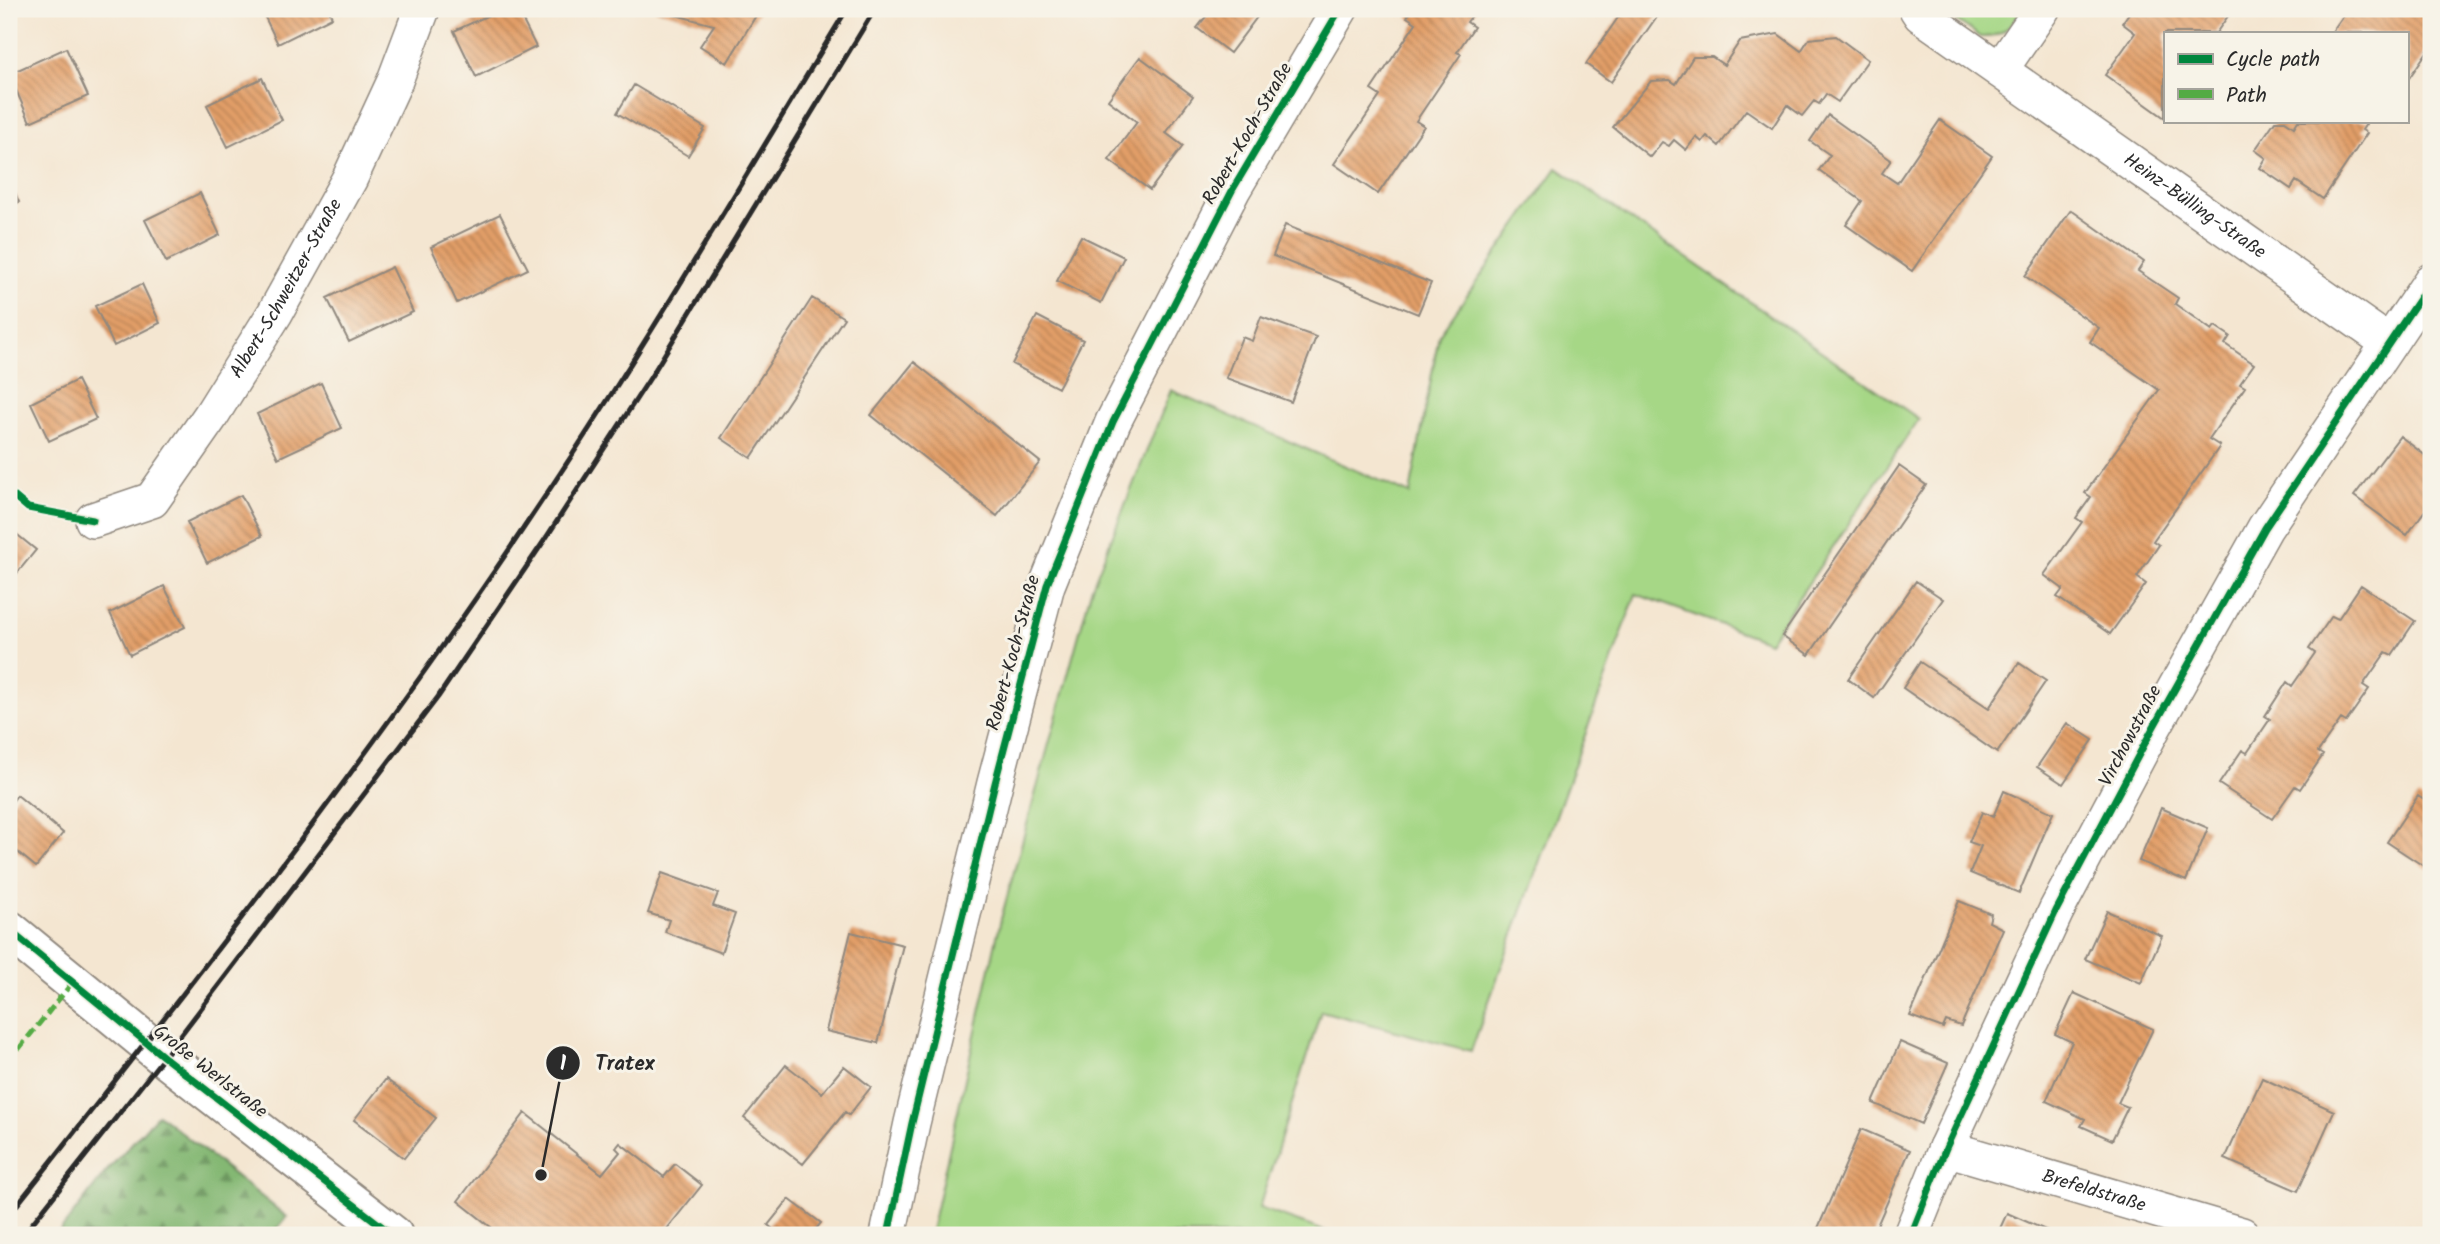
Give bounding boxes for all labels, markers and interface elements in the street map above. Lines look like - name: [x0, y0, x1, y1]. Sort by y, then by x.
- legend: [2164, 32, 2408, 122]
- text: Cycle path: [2226, 44, 2320, 77]
- street label: Robert-Koch-Straße: [1195, 57, 1301, 211]
- text: Path: [2226, 80, 2267, 113]
- street label: Heinz-Bülling-Straße: [2117, 146, 2272, 267]
- street label: Albert-Schweitzer-Straße: [223, 193, 351, 384]
- street label: Robert-Koch-Straße: [979, 571, 1049, 734]
- street label: Virchowstraße: [2092, 679, 2171, 792]
- street label: Große Werlstraße: [146, 1018, 274, 1127]
- callout: Tratex: [546, 1042, 668, 1084]
- text: 1: [560, 1048, 567, 1081]
- text: Tratex: [595, 1048, 656, 1081]
- street label: Brefeldstraße: [2038, 1162, 2150, 1221]

